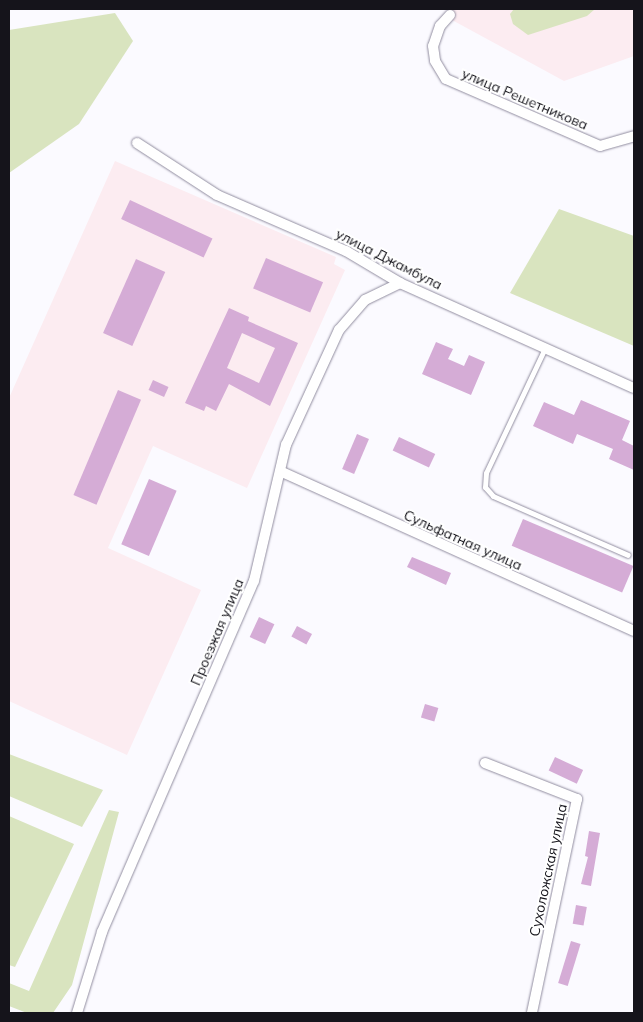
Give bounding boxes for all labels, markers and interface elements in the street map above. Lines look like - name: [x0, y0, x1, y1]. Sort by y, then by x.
- street label: улица Решетникова: [459, 65, 591, 133]
- street label: улица Джамбула: [333, 225, 445, 293]
- street label: Сульфатная улица: [401, 506, 525, 574]
- street label: Проезжая улица: [187, 576, 247, 688]
- street label: Сухоложская улица: [526, 802, 570, 938]

